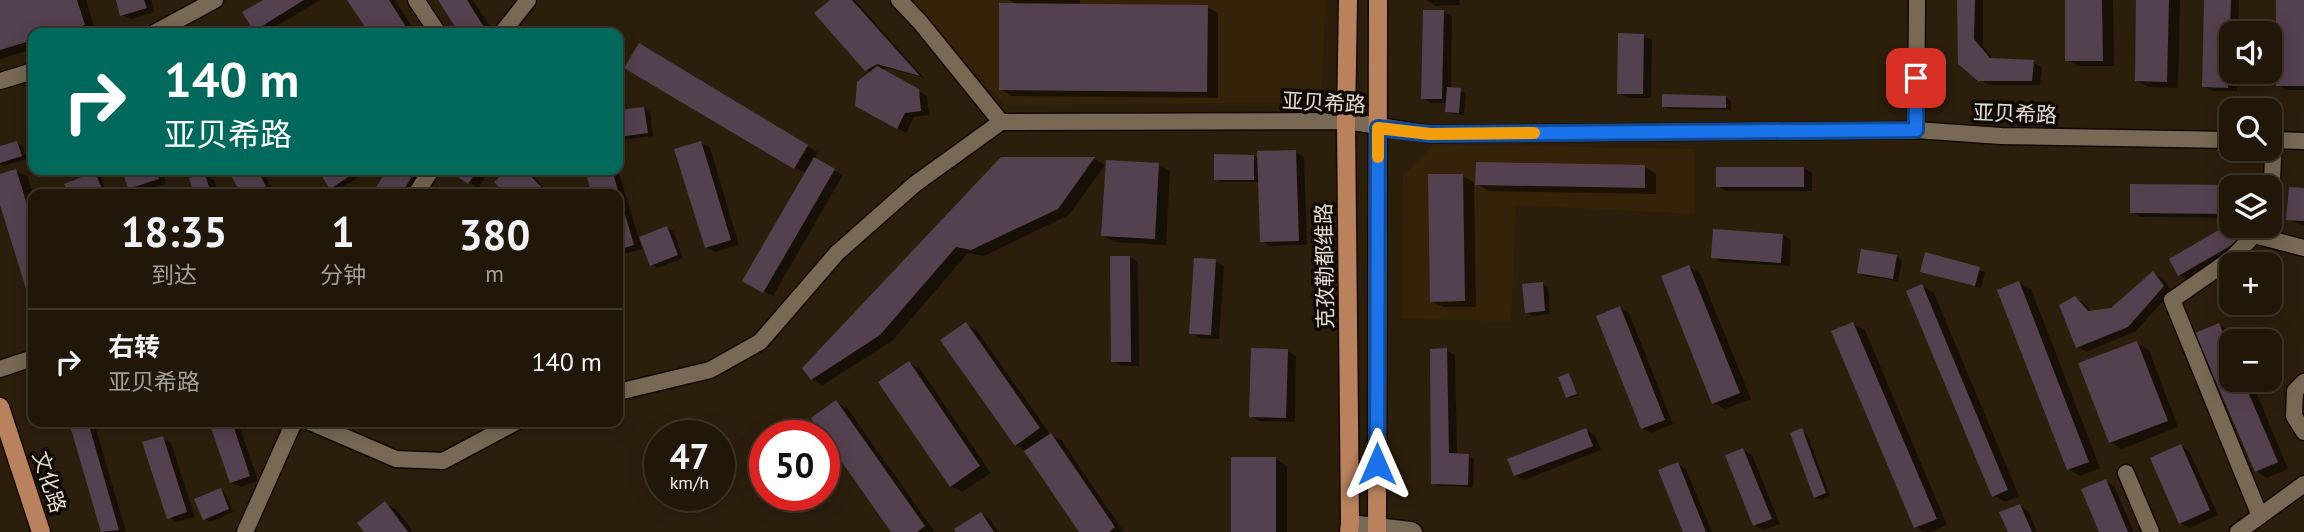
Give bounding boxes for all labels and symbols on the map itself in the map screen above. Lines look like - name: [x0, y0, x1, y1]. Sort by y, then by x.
- pin: [1886, 48, 1946, 108]
- street label: 亚贝希路: [1281, 87, 1367, 118]
- street label: 亚贝希路: [1973, 99, 2057, 128]
- street label: 克孜勒都维路: [1310, 203, 1339, 329]
- speed limit sign: 50: [749, 420, 840, 511]
- position arrow: [1340, 427, 1414, 501]
- street label: 文化路: [27, 448, 72, 516]

